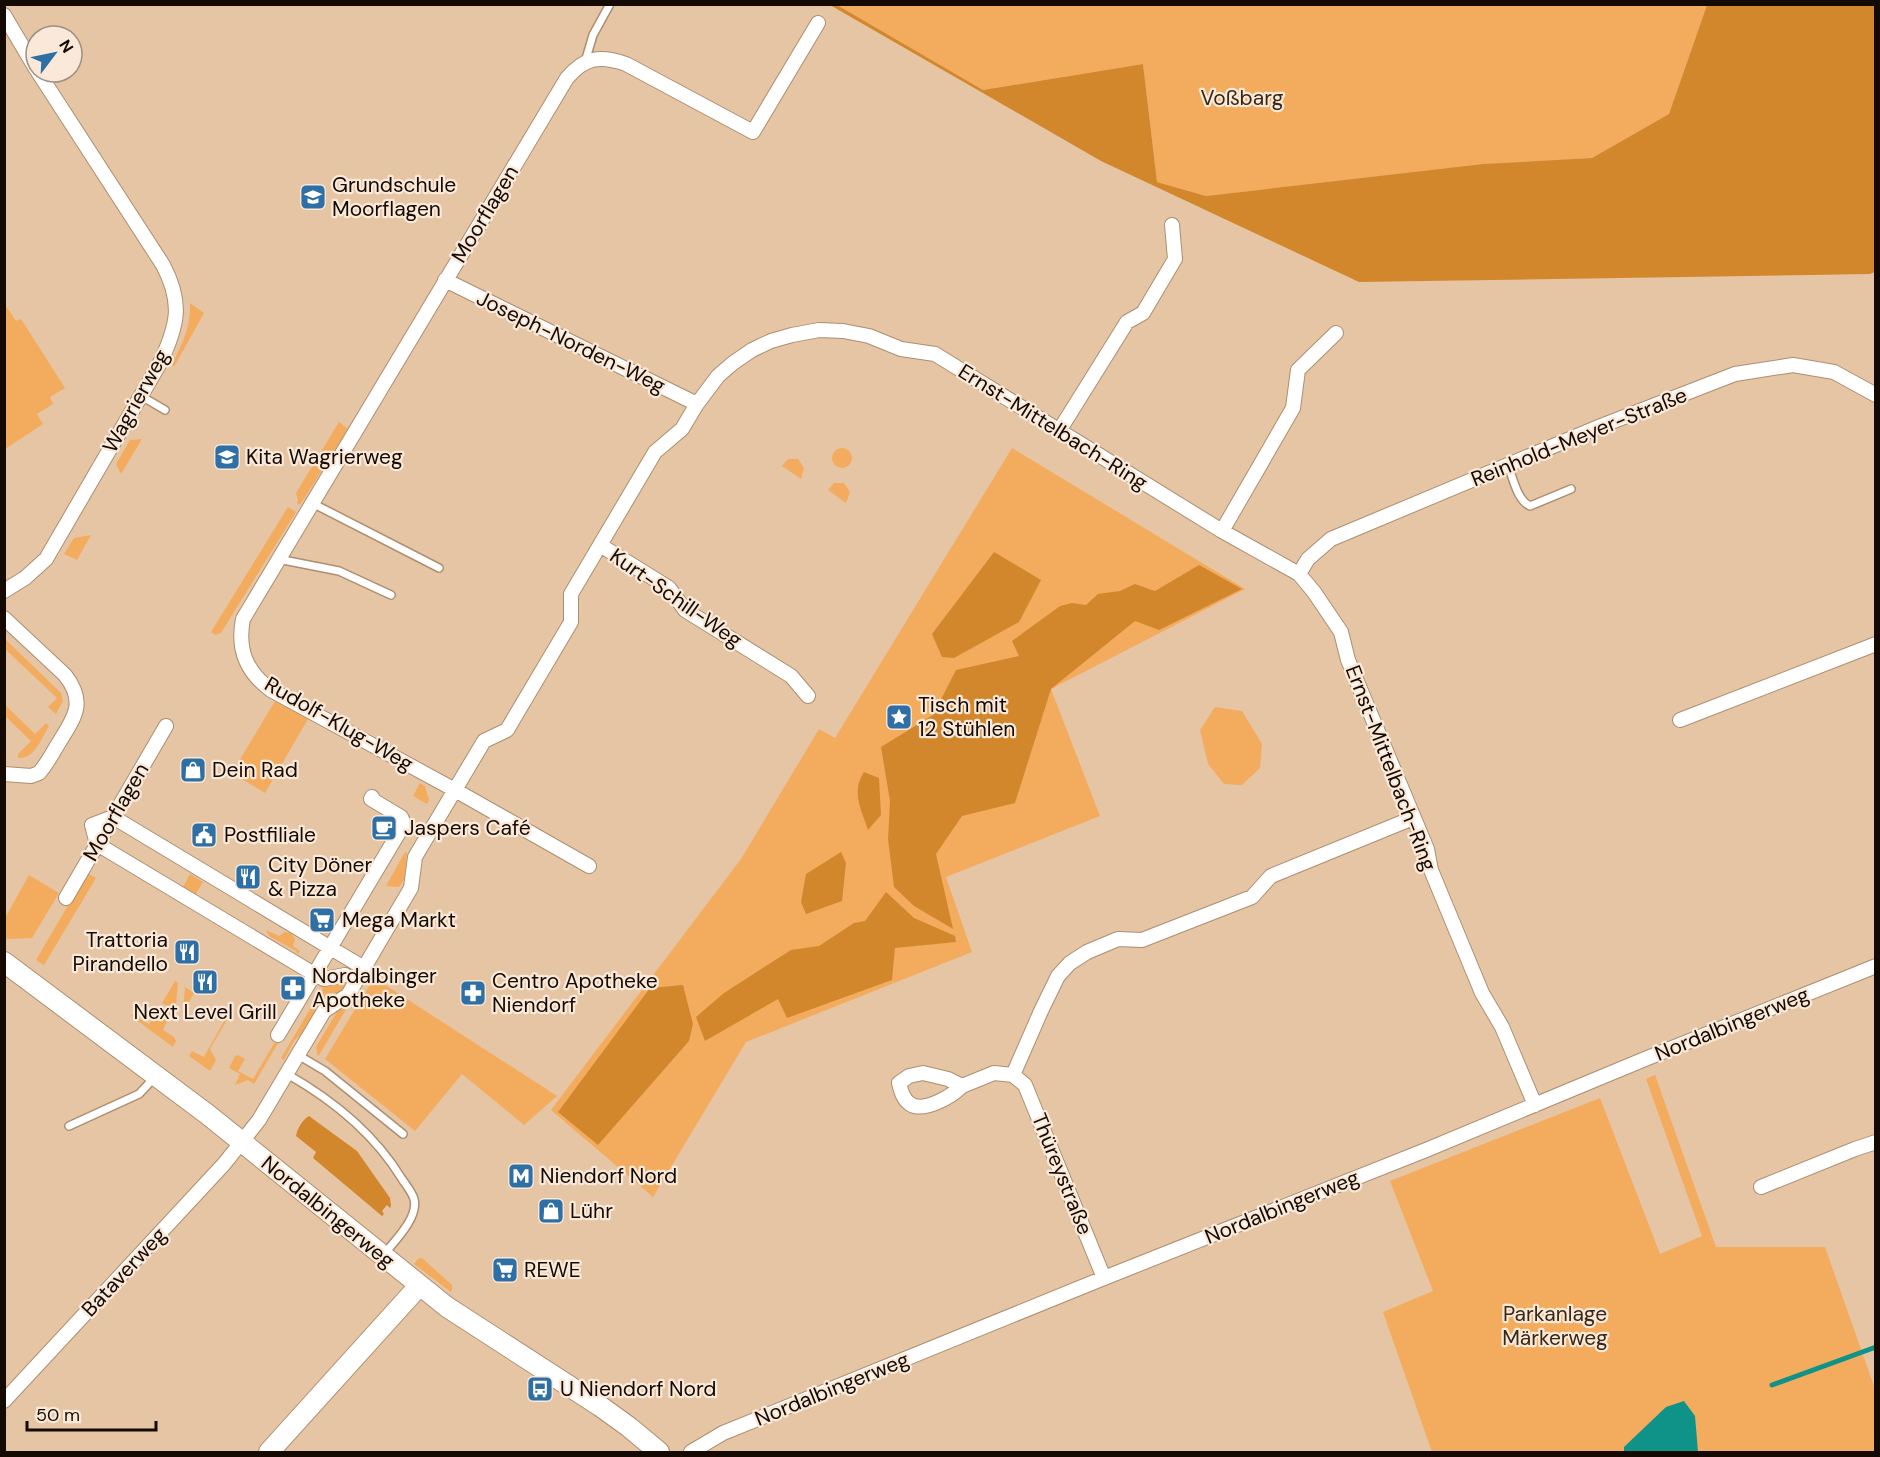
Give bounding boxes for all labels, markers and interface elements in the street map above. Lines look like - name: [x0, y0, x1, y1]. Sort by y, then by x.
- north arrow: [24, 24, 84, 84]
- text: N: [54, 36, 78, 57]
- park label: Voßbarg: [1201, 84, 1284, 112]
- street label: Moorflagen: [445, 160, 525, 268]
- place label: Grundschule Moorflagen: [332, 171, 456, 223]
- school or university icon: Grundschule Moorflagen: [298, 182, 328, 212]
- street label: Joseph-Norden-Weg: [472, 284, 670, 400]
- street label: Wagrierweg: [96, 344, 176, 458]
- street label: Ernst-Mittelbach-Ring: [953, 357, 1153, 497]
- street label: Reinhold-Meyer-Straße: [1467, 381, 1691, 493]
- school or university icon: Kita Wagrierweg: [212, 442, 242, 472]
- place label: Kita Wagrierweg: [246, 443, 403, 471]
- street label: Kurt-Schill-Weg: [604, 542, 748, 654]
- street label: Ernst-Mittelbach-Ring: [1339, 661, 1443, 875]
- street label: Rudolf-Klug-Weg: [260, 670, 419, 778]
- place label: Tisch mit 12 Stühlen: [918, 691, 1015, 743]
- place icon: Tisch mit 12 Stühlen: [884, 702, 914, 732]
- shop icon: Dein Rad: [178, 755, 208, 785]
- place label: Dein Rad: [212, 756, 298, 784]
- street label: Moorflagen: [77, 758, 155, 866]
- cafe icon: Jaspers Café: [369, 813, 399, 843]
- place label: Jaspers Café: [404, 814, 531, 842]
- public building icon: Postfiliale: [189, 820, 219, 850]
- place label: Postfiliale: [224, 821, 316, 849]
- place label: City Döner & Pizza: [268, 851, 372, 903]
- restaurant icon: City Döner & Pizza: [233, 862, 263, 892]
- supermarket icon: Mega Markt: [307, 905, 337, 935]
- place label: Mega Markt: [342, 906, 456, 934]
- place label: Trattoria Pirandello: [73, 926, 168, 978]
- restaurant icon: Trattoria Pirandello: [172, 937, 202, 967]
- place label: Nordalbinger Apotheke: [312, 962, 437, 1014]
- restaurant icon: Next Level Grill: [190, 967, 220, 997]
- place label: Centro Apotheke Niendorf: [492, 967, 658, 1019]
- pharmacy icon: Nordalbinger Apotheke: [278, 973, 308, 1003]
- pharmacy icon: Centro Apotheke Niendorf: [458, 978, 488, 1008]
- street label: Nordalbingerweg: [1651, 980, 1814, 1068]
- place label: Next Level Grill: [133, 998, 277, 1026]
- street label: Thüreystraße: [1025, 1109, 1099, 1239]
- street label: Nordalbingerweg: [255, 1149, 401, 1275]
- metro station icon: Niendorf Nord: [506, 1161, 536, 1191]
- place label: Niendorf Nord: [540, 1162, 677, 1190]
- street label: Nordalbingerweg: [1201, 1163, 1364, 1251]
- shop icon: Lühr: [536, 1196, 566, 1226]
- place label: Lühr: [570, 1197, 613, 1225]
- street label: Bataverweg: [75, 1221, 173, 1323]
- supermarket icon: REWE: [490, 1255, 520, 1285]
- place label: REWE: [524, 1256, 581, 1284]
- park label: Parkanlage Märkerweg: [1502, 1300, 1608, 1352]
- street label: Nordalbingerweg: [751, 1345, 914, 1433]
- bus stop icon: U Niendorf Nord: [525, 1374, 555, 1404]
- place label: U Niendorf Nord: [560, 1375, 717, 1403]
- scale bar: [27, 1394, 156, 1432]
- text: 50 m: [36, 1403, 80, 1427]

